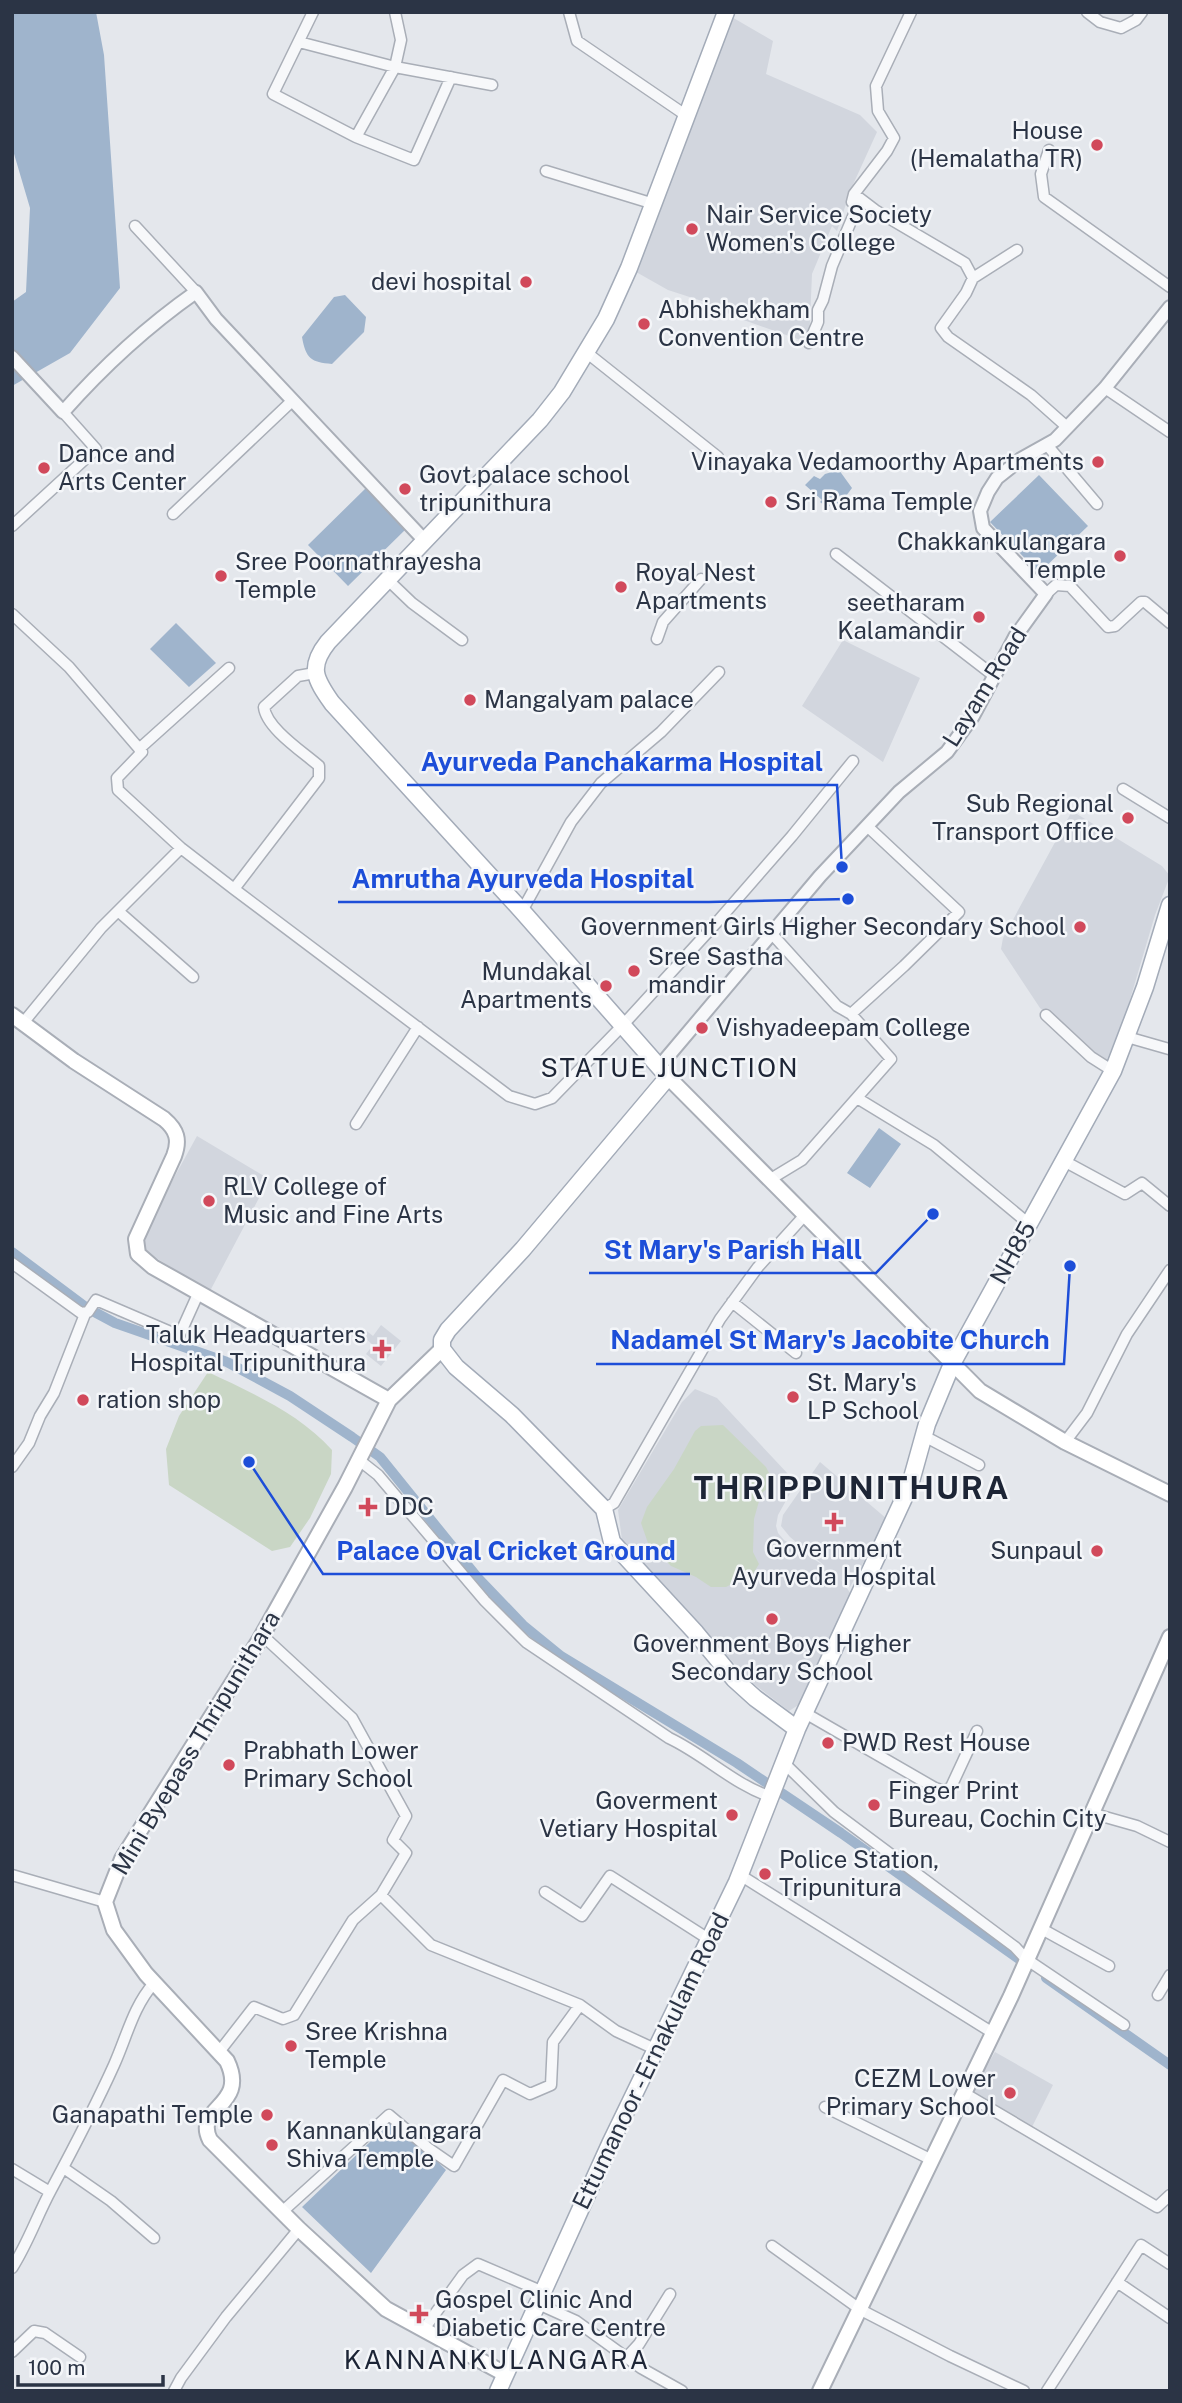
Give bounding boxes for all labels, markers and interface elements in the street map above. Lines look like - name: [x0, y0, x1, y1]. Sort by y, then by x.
- place label: House (Hemalatha TR): [910, 116, 1083, 172]
- marker: House (Hemalatha TR): [1089, 137, 1105, 153]
- place label: Nair Service Society Women's College: [706, 200, 932, 256]
- marker: Nair Service Society Women's College: [684, 221, 700, 237]
- place label: devi hospital: [371, 267, 512, 295]
- marker: devi hospital: [518, 274, 534, 290]
- place label: Abhishekham Convention Centre: [658, 295, 864, 351]
- marker: Abhishekham Convention Centre: [636, 316, 652, 332]
- place label: Dance and Arts Center: [58, 439, 187, 495]
- place label: Vinayaka Vedamoorthy Apartments: [691, 447, 1084, 475]
- marker: Vinayaka Vedamoorthy Apartments: [1090, 454, 1106, 470]
- marker: Dance and Arts Center: [36, 460, 52, 476]
- place label: Govt.palace school tripunithura: [419, 460, 630, 516]
- marker: Govt.palace school tripunithura: [397, 481, 413, 497]
- place label: Sri Rama Temple: [785, 487, 973, 515]
- marker: Sri Rama Temple: [763, 494, 779, 510]
- place label: Chakkankulangara Temple: [897, 527, 1106, 583]
- place label: Sree Poornathrayesha Temple: [235, 547, 482, 603]
- marker: Chakkankulangara Temple: [1112, 548, 1128, 564]
- place label: Royal Nest Apartments: [635, 558, 767, 614]
- marker: Sree Poornathrayesha Temple: [213, 568, 229, 584]
- marker: Royal Nest Apartments: [613, 579, 629, 595]
- place label: seetharam Kalamandir: [837, 588, 965, 644]
- marker: seetharam Kalamandir: [971, 609, 987, 625]
- street label: Layam Road: [936, 622, 1032, 751]
- place label: Mangalyam palace: [484, 685, 694, 713]
- marker: Mangalyam palace: [462, 692, 478, 708]
- callout: Ayurveda Panchakarma Hospital: [407, 738, 837, 785]
- text: Ayurveda Panchakarma Hospital: [421, 746, 823, 777]
- place label: Sub Regional Transport Office: [932, 789, 1114, 845]
- marker: Sub Regional Transport Office: [1120, 810, 1136, 826]
- callout: Amrutha Ayurveda Hospital: [338, 855, 709, 902]
- text: Amrutha Ayurveda Hospital: [352, 863, 694, 894]
- place label: Government Girls Higher Secondary School: [581, 912, 1066, 940]
- marker: Government Girls Higher Secondary School: [1072, 919, 1088, 935]
- place label: Sree Sastha mandir: [648, 942, 784, 998]
- place label: Mundakal Apartments: [460, 957, 592, 1013]
- marker: Sree Sastha mandir: [626, 963, 642, 979]
- marker: Mundakal Apartments: [598, 978, 614, 994]
- place label: Vishyadeepam College: [716, 1013, 970, 1041]
- marker: Vishyadeepam College: [694, 1020, 710, 1036]
- district label: STATUE JUNCTION: [540, 1052, 800, 1083]
- place label: RLV College of Music and Fine Arts: [223, 1172, 443, 1228]
- marker: RLV College of Music and Fine Arts: [201, 1193, 217, 1209]
- street label: NH85: [984, 1216, 1041, 1289]
- callout: St Mary's Parish Hall: [589, 1226, 876, 1273]
- text: St Mary's Parish Hall: [604, 1234, 862, 1265]
- callout: Nadamel St Mary's Jacobite Church: [596, 1317, 1064, 1364]
- place label: Taluk Headquarters Hospital Tripunithura: [130, 1320, 366, 1376]
- text: Nadamel St Mary's Jacobite Church: [610, 1324, 1050, 1355]
- marker: Taluk Headquarters Hospital Tripunithura: [372, 1339, 392, 1359]
- place label: St. Mary's LP School: [807, 1368, 919, 1424]
- place label: ration shop: [97, 1385, 221, 1413]
- marker: St. Mary's LP School: [785, 1389, 801, 1405]
- marker: ration shop: [75, 1392, 91, 1408]
- district label: THRIPPUNITHURA: [693, 1469, 1011, 1506]
- place label: DDC: [384, 1492, 434, 1520]
- marker: DDC: [358, 1497, 378, 1517]
- marker: Government Ayurveda Hospital: [824, 1512, 844, 1532]
- callout: Palace Oval Cricket Ground: [323, 1527, 690, 1574]
- place label: Government Ayurveda Hospital: [732, 1534, 937, 1590]
- text: Palace Oval Cricket Ground: [336, 1535, 676, 1566]
- place label: Sunpaul: [990, 1536, 1083, 1564]
- marker: Sunpaul: [1089, 1543, 1105, 1559]
- street label: Mini Byepass Thripunithara: [105, 1606, 285, 1879]
- marker: Government Boys Higher Secondary School: [764, 1611, 780, 1627]
- place label: Government Boys Higher Secondary School: [633, 1629, 911, 1685]
- place label: PWD Rest House: [842, 1728, 1030, 1756]
- marker: PWD Rest House: [820, 1735, 836, 1751]
- place label: Prabhath Lower Primary School: [243, 1736, 419, 1792]
- marker: Prabhath Lower Primary School: [221, 1757, 237, 1773]
- place label: Finger Print Bureau, Cochin City: [888, 1776, 1107, 1832]
- place label: Goverment Vetiary Hospital: [539, 1786, 718, 1842]
- marker: Finger Print Bureau, Cochin City: [866, 1797, 882, 1813]
- marker: Goverment Vetiary Hospital: [724, 1807, 740, 1823]
- place label: Police Station, Tripunitura: [779, 1845, 939, 1901]
- marker: Police Station, Tripunitura: [757, 1866, 773, 1882]
- street label: Ettumanoor - Ernakulam Road: [566, 1908, 734, 2213]
- place label: Sree Krishna Temple: [305, 2017, 448, 2073]
- marker: Sree Krishna Temple: [283, 2038, 299, 2054]
- place label: CEZM Lower Primary School: [826, 2064, 996, 2120]
- marker: CEZM Lower Primary School: [1002, 2085, 1018, 2101]
- place label: Ganapathi Temple: [52, 2100, 253, 2128]
- marker: Ganapathi Temple: [259, 2107, 275, 2123]
- place label: Kannankulangara Shiva Temple: [286, 2116, 482, 2172]
- marker: Kannankulangara Shiva Temple: [264, 2137, 280, 2153]
- place label: Gospel Clinic And Diabetic Care Centre: [435, 2285, 666, 2341]
- marker: Gospel Clinic And Diabetic Care Centre: [409, 2304, 429, 2324]
- scale bar: [18, 2344, 163, 2388]
- district label: KANNANKULANGARA: [344, 2344, 650, 2375]
- text: 100 m: [28, 2355, 85, 2380]

